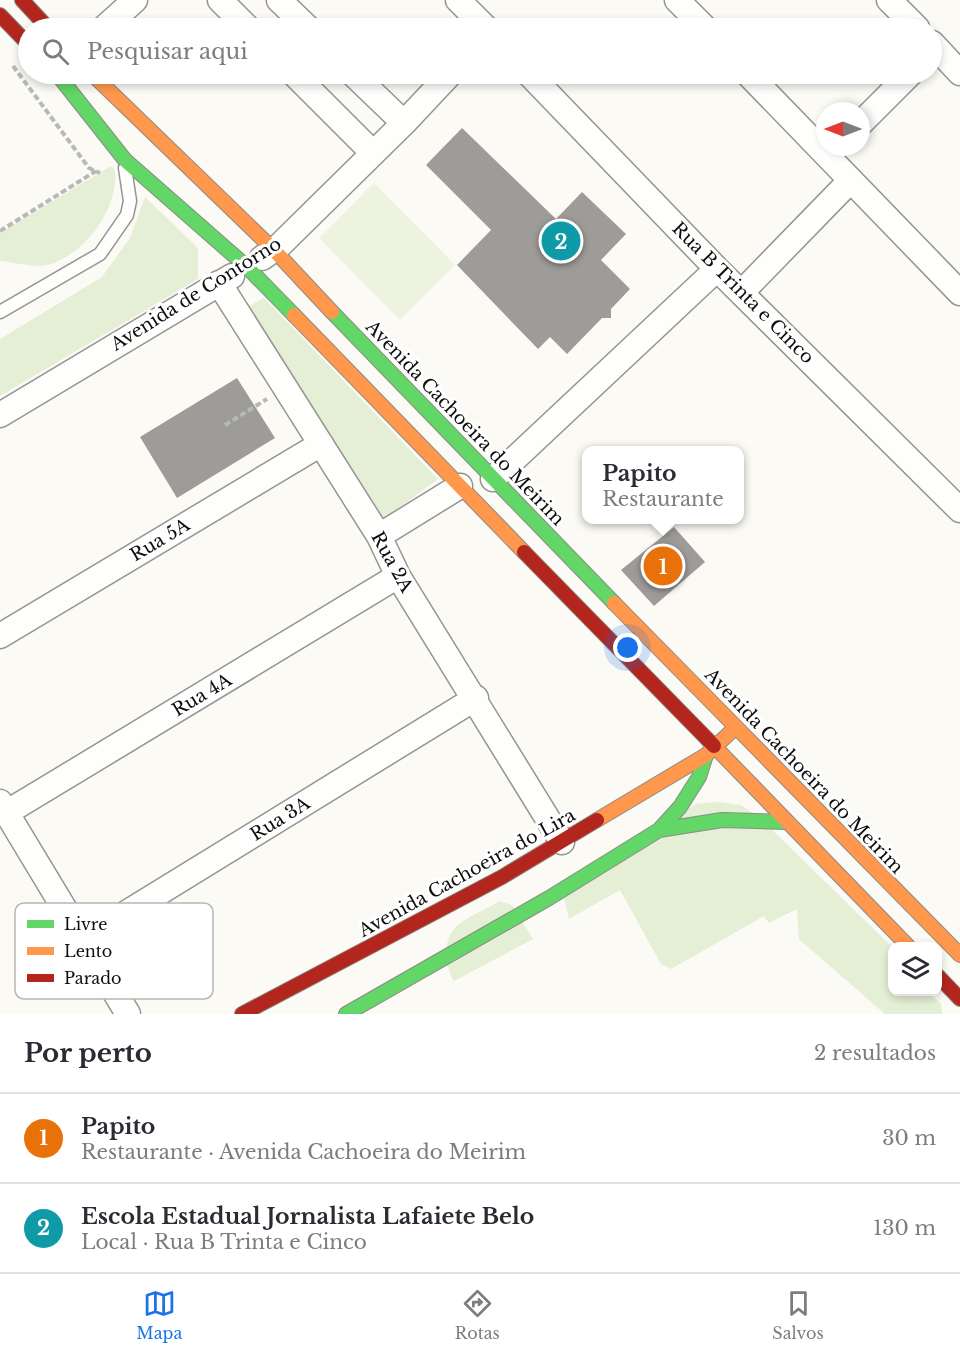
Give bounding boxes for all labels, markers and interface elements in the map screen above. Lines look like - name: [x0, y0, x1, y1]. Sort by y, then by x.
- search box: [18, 18, 942, 84]
- icon: search: [39, 35, 72, 68]
- text: Pesquisar aqui: [87, 38, 248, 65]
- north arrow: [816, 102, 870, 156]
- pin: 2: [542, 218, 580, 264]
- street label: Rua B Trinta e Cinco: [668, 218, 818, 368]
- street label: Avenida de Contorno: [106, 232, 285, 356]
- street label: Avenida Cachoeira do Meirim: [360, 315, 569, 530]
- popup: [582, 446, 744, 524]
- text: Papito: [602, 460, 677, 487]
- text: Restaurante: [602, 487, 724, 511]
- street label: Rua 5A: [126, 513, 195, 566]
- street label: Rua 2A: [366, 528, 418, 597]
- pin: 1: [644, 544, 682, 588]
- your location: [613, 633, 642, 662]
- street label: Avenida Cachoeira do Meirim: [699, 663, 908, 878]
- street label: Rua 4A: [168, 668, 237, 721]
- street label: Rua 3A: [246, 792, 315, 846]
- street label: Avenida Cachoeira do Lira: [354, 804, 579, 942]
- legend: [15, 903, 213, 999]
- text: Livre: [64, 914, 107, 934]
- text: Lento: [64, 941, 112, 961]
- map controls: [888, 942, 942, 996]
- button: layers: [888, 942, 942, 996]
- text: Parado: [64, 968, 121, 988]
- text: Por perto: [24, 1037, 152, 1069]
- text: 2 resultados: [814, 1041, 936, 1065]
- text: Papito: [81, 1113, 155, 1140]
- text: 1: [39, 1126, 48, 1150]
- text: 30 m: [882, 1126, 936, 1150]
- text: Restaurante · Avenida Cachoeira do Meirim: [81, 1140, 526, 1164]
- text: Escola Estadual Jornalista Lafaiete Belo: [81, 1203, 534, 1230]
- text: 2: [37, 1216, 50, 1240]
- text: 130 m: [873, 1216, 936, 1240]
- text: Local · Rua B Trinta e Cinco: [81, 1230, 367, 1254]
- tab: Mapa: [136, 1287, 182, 1343]
- tab: Rotas: [455, 1287, 500, 1343]
- tab: Salvos: [772, 1287, 824, 1343]

